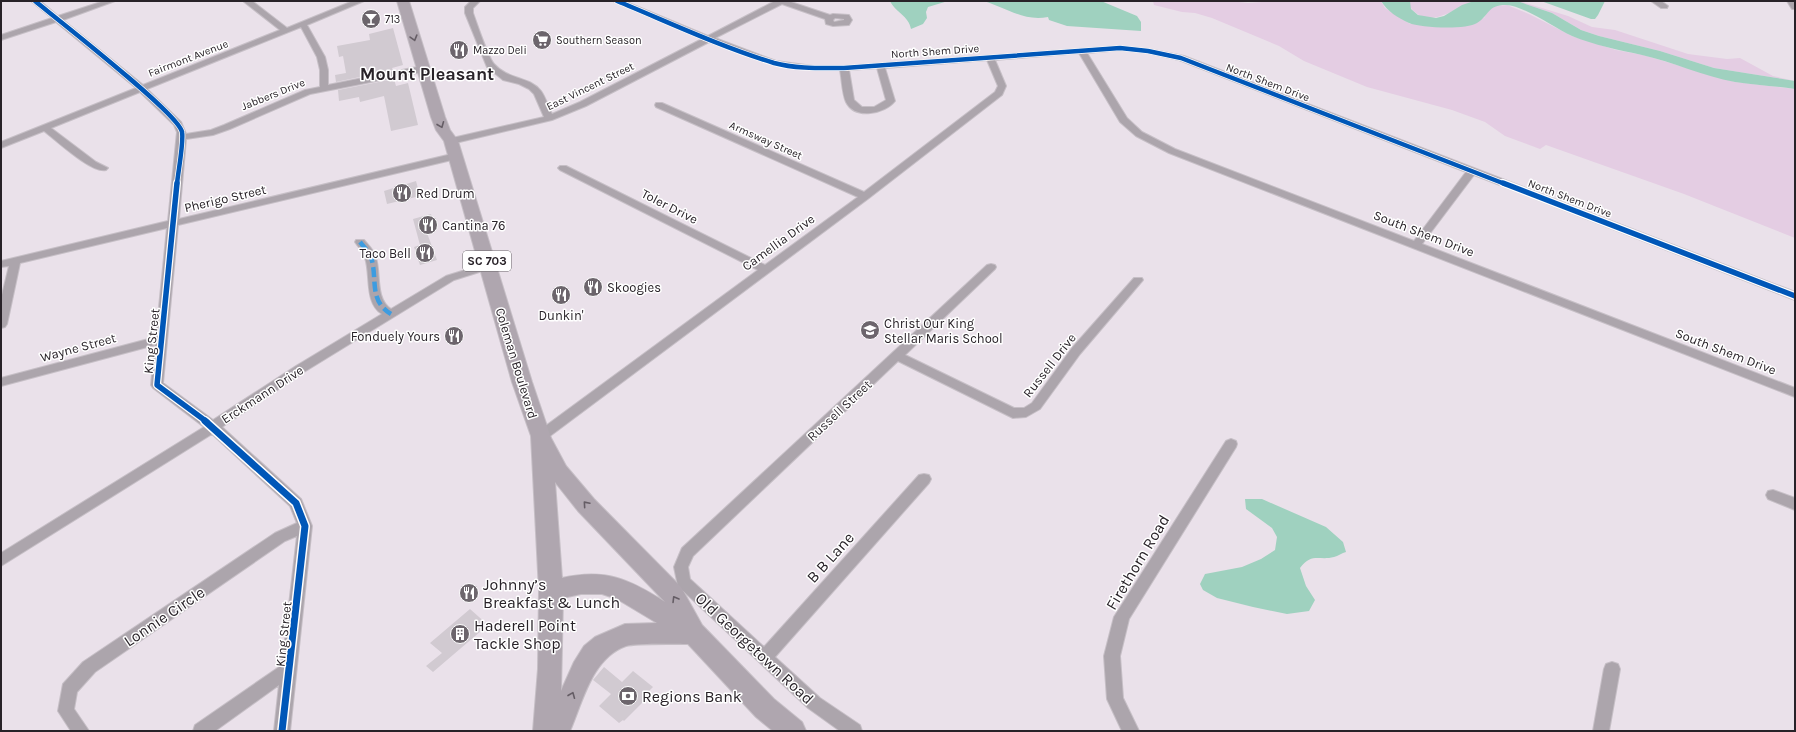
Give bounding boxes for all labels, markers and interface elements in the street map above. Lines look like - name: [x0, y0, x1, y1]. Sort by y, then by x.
- bar icon: 713: [360, 8, 382, 30]
- place label: 713: [385, 13, 400, 26]
- supermarket icon: Southern Season: [531, 29, 553, 51]
- place label: Southern Season: [556, 34, 642, 47]
- one-way arrow: [409, 35, 418, 42]
- street label: Fairmont Avenue: [146, 37, 230, 80]
- restaurant icon: Mazzo Deli: [448, 39, 470, 61]
- street label: North Shem Drive: [890, 42, 980, 61]
- place label: Mazzo Deli: [473, 44, 527, 57]
- street label: East Vincent Street: [544, 60, 636, 113]
- street label: North Shem Drive: [1224, 61, 1312, 105]
- district label: Mount Pleasant: [360, 63, 494, 85]
- street label: Jabbers Drive: [240, 76, 307, 113]
- street label: Armsway Street: [727, 119, 804, 162]
- one-way arrow: [436, 121, 444, 128]
- street label: North Shem Drive: [1526, 177, 1614, 221]
- street label: Pherigo Street: [183, 182, 268, 215]
- restaurant icon: Red Drum: [391, 182, 413, 204]
- place label: Red Drum: [416, 186, 475, 201]
- street label: Toler Drive: [639, 186, 701, 227]
- street label: South Shem Drive: [1371, 207, 1477, 260]
- street label: Camellia Drive: [739, 211, 818, 274]
- restaurant icon: Cantina 76: [417, 214, 439, 236]
- place label: Cantina 76: [442, 218, 505, 233]
- restaurant icon: Taco Bell: [414, 242, 436, 264]
- place label: Taco Bell: [360, 246, 411, 261]
- road number: SC 703: [463, 251, 511, 271]
- restaurant icon: Skoogies: [582, 276, 604, 298]
- place label: Skoogies: [607, 280, 661, 295]
- restaurant icon: Dunkin': [550, 284, 572, 306]
- street label: Coleman Boulevard: [493, 306, 541, 420]
- street label: King Street: [141, 307, 162, 375]
- place label: Dunkin': [538, 308, 584, 323]
- place label: Christ Our King Stellar Maris School: [884, 316, 1003, 346]
- school or university icon: Christ Our King Stellar Maris School: [859, 319, 881, 341]
- restaurant icon: Fonduely Yours: [443, 325, 465, 347]
- street label: South Shem Drive: [1673, 325, 1779, 378]
- place label: Fonduely Yours: [351, 329, 440, 344]
- street label: Wayne Street: [39, 330, 118, 365]
- street label: Russell Drive: [1020, 330, 1079, 400]
- street label: Erckmann Drive: [219, 362, 306, 426]
- street label: Russell Street: [804, 377, 875, 444]
- one-way arrow: [583, 502, 590, 509]
- street label: Firethorn Road: [1102, 511, 1173, 613]
- street label: B B Lane: [803, 528, 858, 587]
- place label: Johnny’s Breakfast & Lunch: [483, 575, 620, 612]
- street label: Lonnie Circle: [120, 582, 208, 650]
- restaurant icon: Johnny’s Breakfast & Lunch: [458, 582, 480, 604]
- street label: Old Georgetown Road: [692, 589, 818, 708]
- one-way arrow: [672, 596, 679, 603]
- street label: King Street: [273, 600, 294, 668]
- place label: Haderell Point Tackle Shop: [474, 616, 576, 653]
- building icon: Haderell Point Tackle Shop: [449, 623, 471, 645]
- bank icon: Regions Bank: [617, 685, 639, 707]
- place label: Regions Bank: [642, 687, 742, 706]
- one-way arrow: [567, 691, 575, 699]

